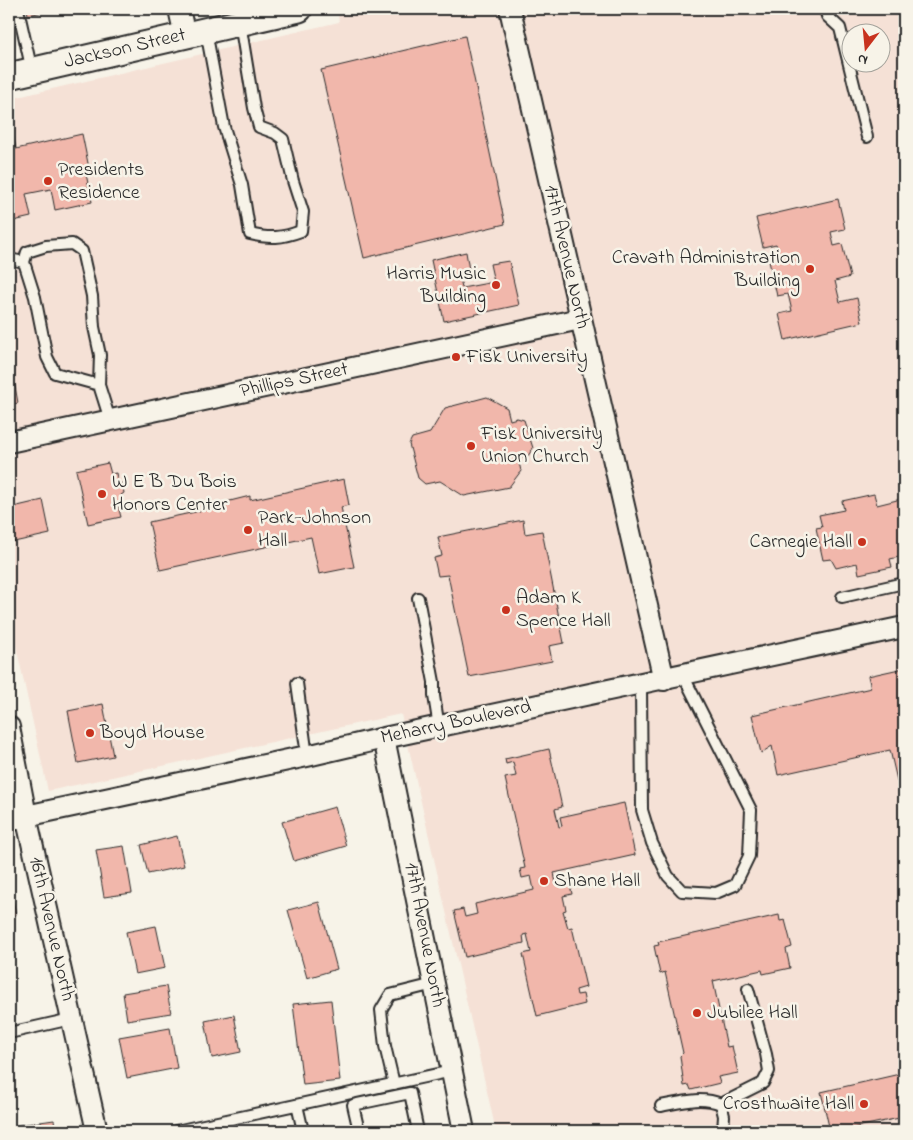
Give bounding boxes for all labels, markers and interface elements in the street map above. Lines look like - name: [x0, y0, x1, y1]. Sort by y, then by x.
- street label: Jackson Street: [61, 21, 189, 77]
- north arrow: [840, 22, 890, 72]
- text: N: [855, 48, 870, 70]
- place label: Presidents Residence: [58, 156, 144, 208]
- marker: Presidents Residence: [42, 175, 54, 187]
- street label: 17th Avenue North: [535, 182, 597, 332]
- place label: Cravath Administration Building: [612, 244, 800, 297]
- place label: Harris Music Building: [386, 260, 486, 313]
- marker: Cravath Administration Building: [804, 263, 816, 275]
- marker: Harris Music Building: [490, 279, 502, 291]
- place label: Fisk University: [465, 343, 588, 372]
- marker: Fisk University: [450, 351, 462, 363]
- street label: Phillips Street: [237, 355, 351, 407]
- place label: Fisk University Union Church: [480, 420, 603, 472]
- marker: Fisk University Union Church: [465, 440, 477, 452]
- place label: W E B Du Bois Honors Center: [112, 468, 237, 520]
- marker: W E B Du Bois Honors Center: [96, 488, 108, 500]
- place label: Park-Johnson Hall: [258, 504, 371, 556]
- marker: Park-Johnson Hall: [242, 524, 254, 536]
- place label: Carnegie Hall: [750, 528, 852, 558]
- marker: Carnegie Hall: [856, 536, 868, 548]
- place label: Adam K Spence Hall: [516, 584, 611, 636]
- marker: Adam K Spence Hall: [500, 604, 512, 616]
- street label: Meharry Boulevard: [378, 693, 534, 753]
- place label: Boyd House: [99, 719, 204, 748]
- marker: Boyd House: [84, 727, 96, 739]
- street label: 16th Avenue North: [20, 854, 82, 1004]
- street label: 17th Avenue North: [396, 860, 452, 1010]
- place label: Shane Hall: [554, 867, 640, 896]
- marker: Shane Hall: [538, 875, 550, 887]
- place label: Jubilee Hall: [707, 999, 798, 1028]
- marker: Jubilee Hall: [691, 1007, 703, 1019]
- place label: Crosthwaite Hall: [723, 1090, 854, 1119]
- marker: Crosthwaite Hall: [858, 1098, 870, 1110]

